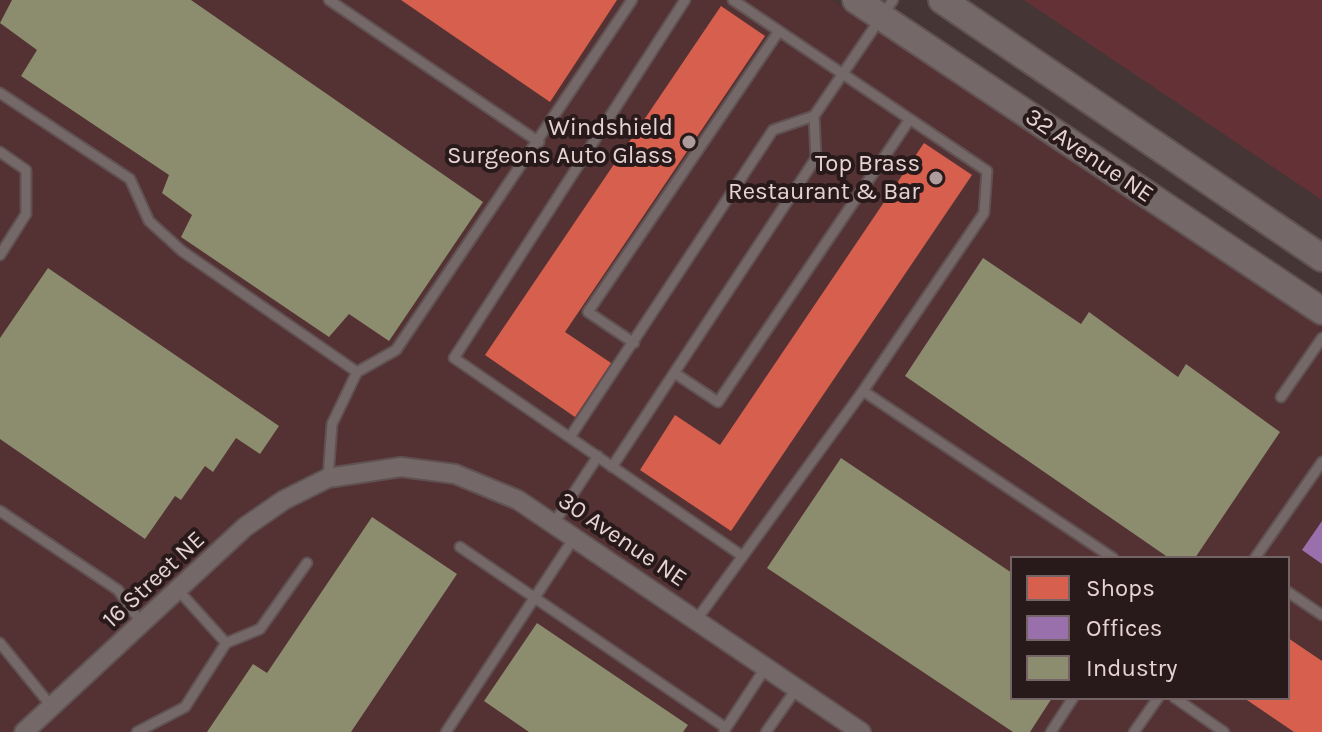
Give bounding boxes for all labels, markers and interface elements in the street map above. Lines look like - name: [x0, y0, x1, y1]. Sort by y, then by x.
- street label: 32 Avenue NE: [1019, 103, 1159, 209]
- place label: Windshield Surgeons Auto Glass: [447, 114, 673, 170]
- marker: Windshield Surgeons Auto Glass: [680, 133, 698, 151]
- place label: Top Brass Restaurant & Bar: [728, 150, 920, 206]
- marker: Top Brass Restaurant & Bar: [927, 169, 945, 187]
- street label: 30 Avenue NE: [552, 486, 692, 594]
- street label: 16 Street NE: [97, 526, 211, 634]
- legend: [1010, 556, 1290, 700]
- text: Shops: [1086, 574, 1155, 602]
- text: Offices: [1086, 614, 1162, 642]
- text: Industry: [1086, 654, 1177, 682]

